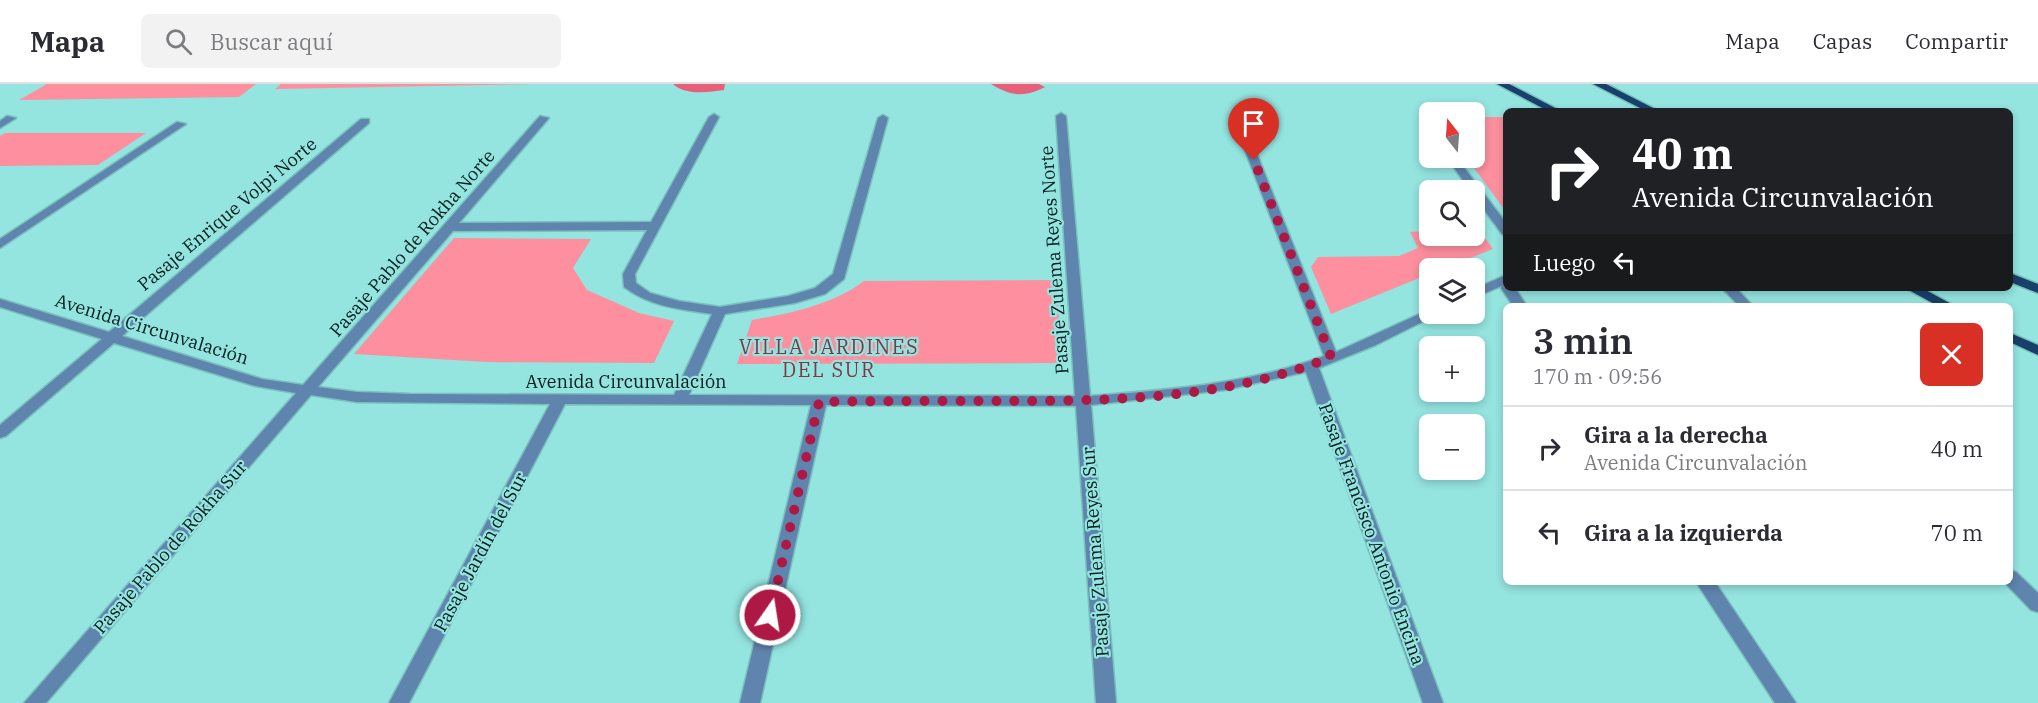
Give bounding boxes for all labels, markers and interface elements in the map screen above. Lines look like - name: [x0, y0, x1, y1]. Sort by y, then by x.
- search box: [141, 14, 561, 68]
- text: Mapa: [30, 23, 105, 60]
- icon: search: [162, 25, 195, 58]
- text: Buscar aquí: [210, 27, 333, 56]
- text: Mapa: [1725, 27, 1780, 55]
- text: Capas: [1813, 27, 1872, 55]
- text: Compartir: [1905, 27, 2008, 55]
- pin: [1228, 98, 1279, 160]
- north arrow: [1419, 102, 1485, 168]
- map controls: [1419, 102, 1485, 480]
- icon: arrive: [1237, 107, 1270, 140]
- text: 40 m: [1632, 126, 1733, 181]
- street label: Pasaje Enrique Volpi Norte: [133, 132, 321, 296]
- icon: right: [1533, 132, 1611, 210]
- street label: Pasaje Pablo de Rokha Norte: [324, 145, 500, 341]
- street label: Pasaje Zulema Reyes Norte: [1035, 145, 1073, 375]
- text: Avenida Circunvalación: [1632, 179, 1934, 214]
- button: search: [1419, 180, 1485, 246]
- icon: left: [1608, 246, 1641, 279]
- text: Luego: [1533, 248, 1596, 277]
- button: layers: [1419, 258, 1485, 324]
- street label: Avenida Circunvalación: [52, 289, 252, 369]
- text: 3 min: [1533, 317, 1633, 364]
- button: close: [1920, 323, 1983, 386]
- district label: VILLA JARDINES DEL SUR: [739, 333, 919, 383]
- button: +: [1419, 336, 1485, 402]
- text: 170 m · 09:56: [1533, 363, 1662, 390]
- street label: Avenida Circunvalación: [525, 370, 727, 393]
- street label: Pasaje Francisco Antonio Encina: [1314, 400, 1430, 668]
- button: −: [1419, 414, 1485, 480]
- text: Gira a la derecha: [1584, 420, 1768, 449]
- icon: right: [1533, 432, 1566, 465]
- text: 40 m: [1931, 434, 1983, 463]
- street label: Pasaje Zulema Reyes Sur: [1076, 446, 1114, 658]
- text: Avenida Circunvalación: [1584, 449, 1808, 476]
- street label: Pasaje Pablo de Rokha Sur: [88, 456, 252, 638]
- street label: Pasaje Jardín del Sur: [428, 469, 532, 635]
- icon: left: [1533, 516, 1566, 549]
- text: Gira a la izquierda: [1584, 518, 1783, 547]
- text: 70 m: [1931, 518, 1983, 547]
- position arrow: [738, 583, 802, 647]

